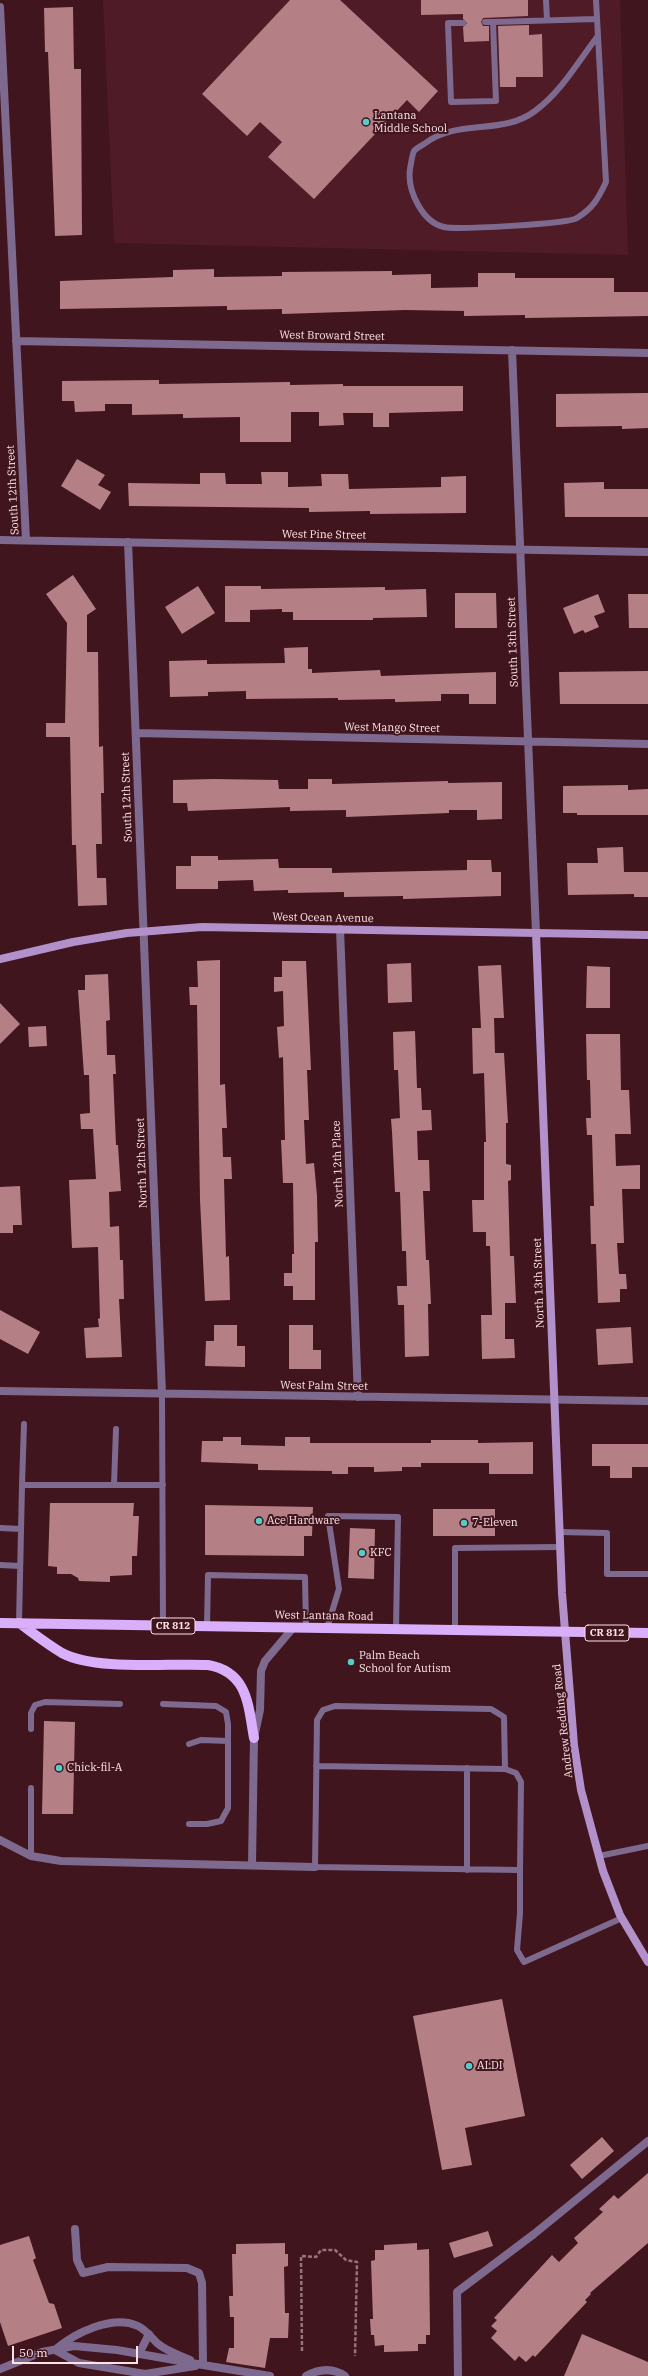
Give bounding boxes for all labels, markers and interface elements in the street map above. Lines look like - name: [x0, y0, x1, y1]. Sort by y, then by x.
- place label: Lantana Middle School: [374, 109, 447, 135]
- marker: Lantana Middle School: [361, 117, 371, 127]
- street label: West Broward Street: [279, 328, 385, 344]
- street label: South 12th Street: [4, 445, 22, 535]
- street label: West Pine Street: [282, 528, 366, 542]
- street label: South 13th Street: [505, 597, 521, 687]
- street label: West Mango Street: [344, 721, 440, 735]
- street label: South 12th Street: [119, 752, 135, 842]
- street label: West Ocean Avenue: [272, 911, 374, 925]
- street label: North 12th Street: [134, 1118, 150, 1208]
- street label: North 12th Place: [330, 1120, 346, 1208]
- street label: North 13th Street: [531, 1238, 547, 1328]
- street label: West Palm Street: [280, 1379, 368, 1393]
- place label: Ace Hardware: [267, 1514, 340, 1528]
- marker: Ace Hardware: [254, 1516, 264, 1526]
- place label: 7-Eleven: [472, 1516, 518, 1530]
- marker: 7-Eleven: [459, 1518, 469, 1528]
- place label: KFC: [370, 1546, 392, 1560]
- marker: KFC: [357, 1548, 367, 1558]
- street label: West Lantana Road: [274, 1609, 374, 1623]
- road number: CR 812: [151, 1618, 195, 1634]
- road number: CR 812: [585, 1625, 629, 1641]
- place label: Palm Beach School for Autism: [359, 1649, 451, 1675]
- marker: Palm Beach School for Autism: [346, 1657, 356, 1667]
- street label: Andrew Redding Road: [550, 1663, 576, 1779]
- place label: Chick-fil-A: [67, 1761, 122, 1775]
- marker: Chick-fil-A: [54, 1763, 64, 1773]
- place label: ALDI: [477, 2059, 503, 2073]
- marker: ALDI: [464, 2061, 474, 2071]
- scale bar: [14, 2338, 140, 2364]
- text: 50 m: [19, 2345, 48, 2360]

